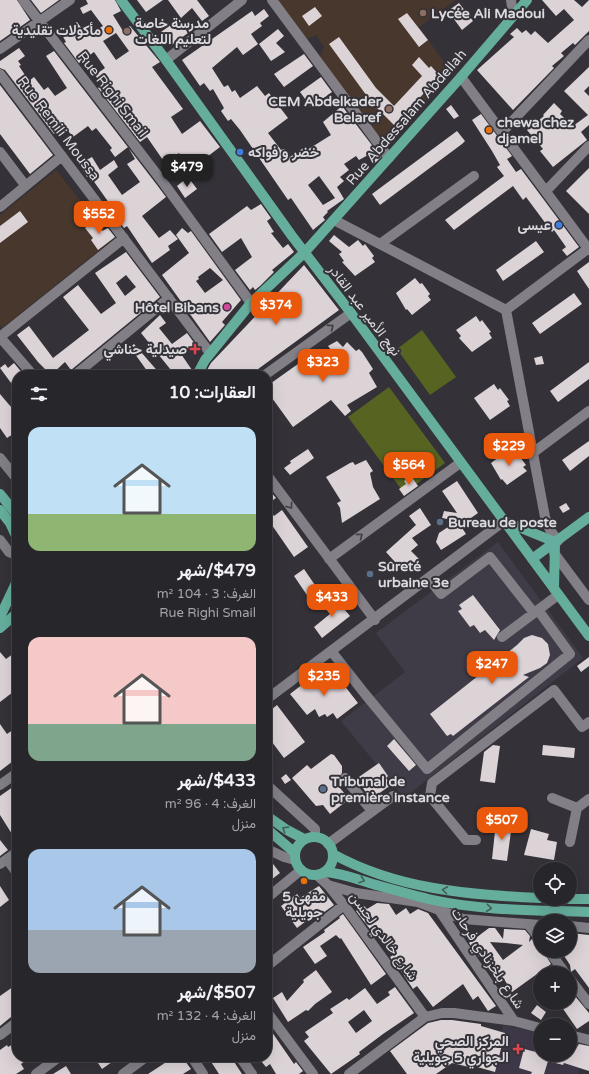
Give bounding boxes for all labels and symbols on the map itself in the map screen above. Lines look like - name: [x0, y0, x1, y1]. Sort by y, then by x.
- place label: Lycée Ali Madoui: [431, 5, 545, 22]
- marker: Lycée Ali Madoui: [418, 8, 428, 18]
- place label: مدرسة خاصة لتعليم اللغات: [135, 15, 211, 48]
- place label: مأكولات تقليدية: [12, 22, 101, 39]
- marker: مأكولات تقليدية: [104, 25, 114, 35]
- marker: مدرسة خاصة لتعليم اللغات: [122, 26, 132, 36]
- street label: Rue Abdessalam Abdellah: [343, 46, 470, 189]
- street label: Rue Righi Smail: [74, 48, 151, 141]
- street label: Rue Remili Moussa: [14, 73, 103, 184]
- place label: CEM Abdelkader Belaref: [268, 93, 382, 126]
- marker: CEM Abdelkader Belaref: [384, 104, 394, 114]
- place label: chewa chez djamel: [497, 114, 574, 147]
- marker: chewa chez djamel: [484, 125, 494, 135]
- place label: خضر و فواكه: [248, 144, 320, 161]
- marker: خضر و فواكه: [235, 147, 245, 157]
- pin: $479: [163, 154, 211, 188]
- pin: $552: [75, 201, 123, 235]
- place label: عيسى: [517, 217, 551, 234]
- marker: عيسى: [554, 220, 564, 230]
- street label: نهج الأمير عبد القادر: [322, 260, 405, 361]
- pin: $374: [252, 292, 300, 326]
- place label: Hôtel Bibans: [135, 299, 219, 316]
- marker: Hôtel Bibans: [222, 302, 232, 312]
- one-way arrow: [326, 325, 333, 332]
- place label: صيدلية حناشي: [104, 341, 187, 361]
- marker: صيدلية حناشي: [190, 344, 200, 354]
- pin: $323: [299, 349, 347, 383]
- pin: $229: [485, 433, 533, 467]
- pin: $564: [385, 452, 433, 486]
- one-way arrow: [285, 502, 292, 509]
- place label: Bureau de poste: [448, 514, 557, 531]
- marker: Bureau de poste: [435, 517, 445, 527]
- one-way arrow: [356, 533, 363, 540]
- place label: Sûreté urbaine 3e: [378, 558, 449, 591]
- marker: Sûreté urbaine 3e: [365, 569, 375, 579]
- pin: $433: [308, 584, 356, 618]
- pin: $247: [468, 651, 516, 685]
- pin: $235: [300, 663, 348, 697]
- place label: Tribunal de première instance: [330, 773, 450, 806]
- marker: Tribunal de première instance: [318, 784, 328, 794]
- pin: $507: [478, 807, 526, 841]
- one-way arrow: [282, 826, 289, 834]
- one-way arrow: [358, 875, 365, 884]
- marker: مقهى 5 جويلية: [299, 876, 309, 886]
- one-way arrow: [442, 886, 448, 895]
- place label: مقهى 5 جويلية: [282, 888, 326, 921]
- street label: شارع خالدي لحسن: [343, 889, 421, 986]
- one-way arrow: [486, 903, 492, 912]
- street label: شارع بلخزنادي فرحات: [445, 905, 528, 1014]
- place label: المركز الصحي الجواري 5 جويلية: [413, 1033, 509, 1069]
- marker: المركز الصحي الجواري 5 جويلية: [512, 1043, 524, 1055]

